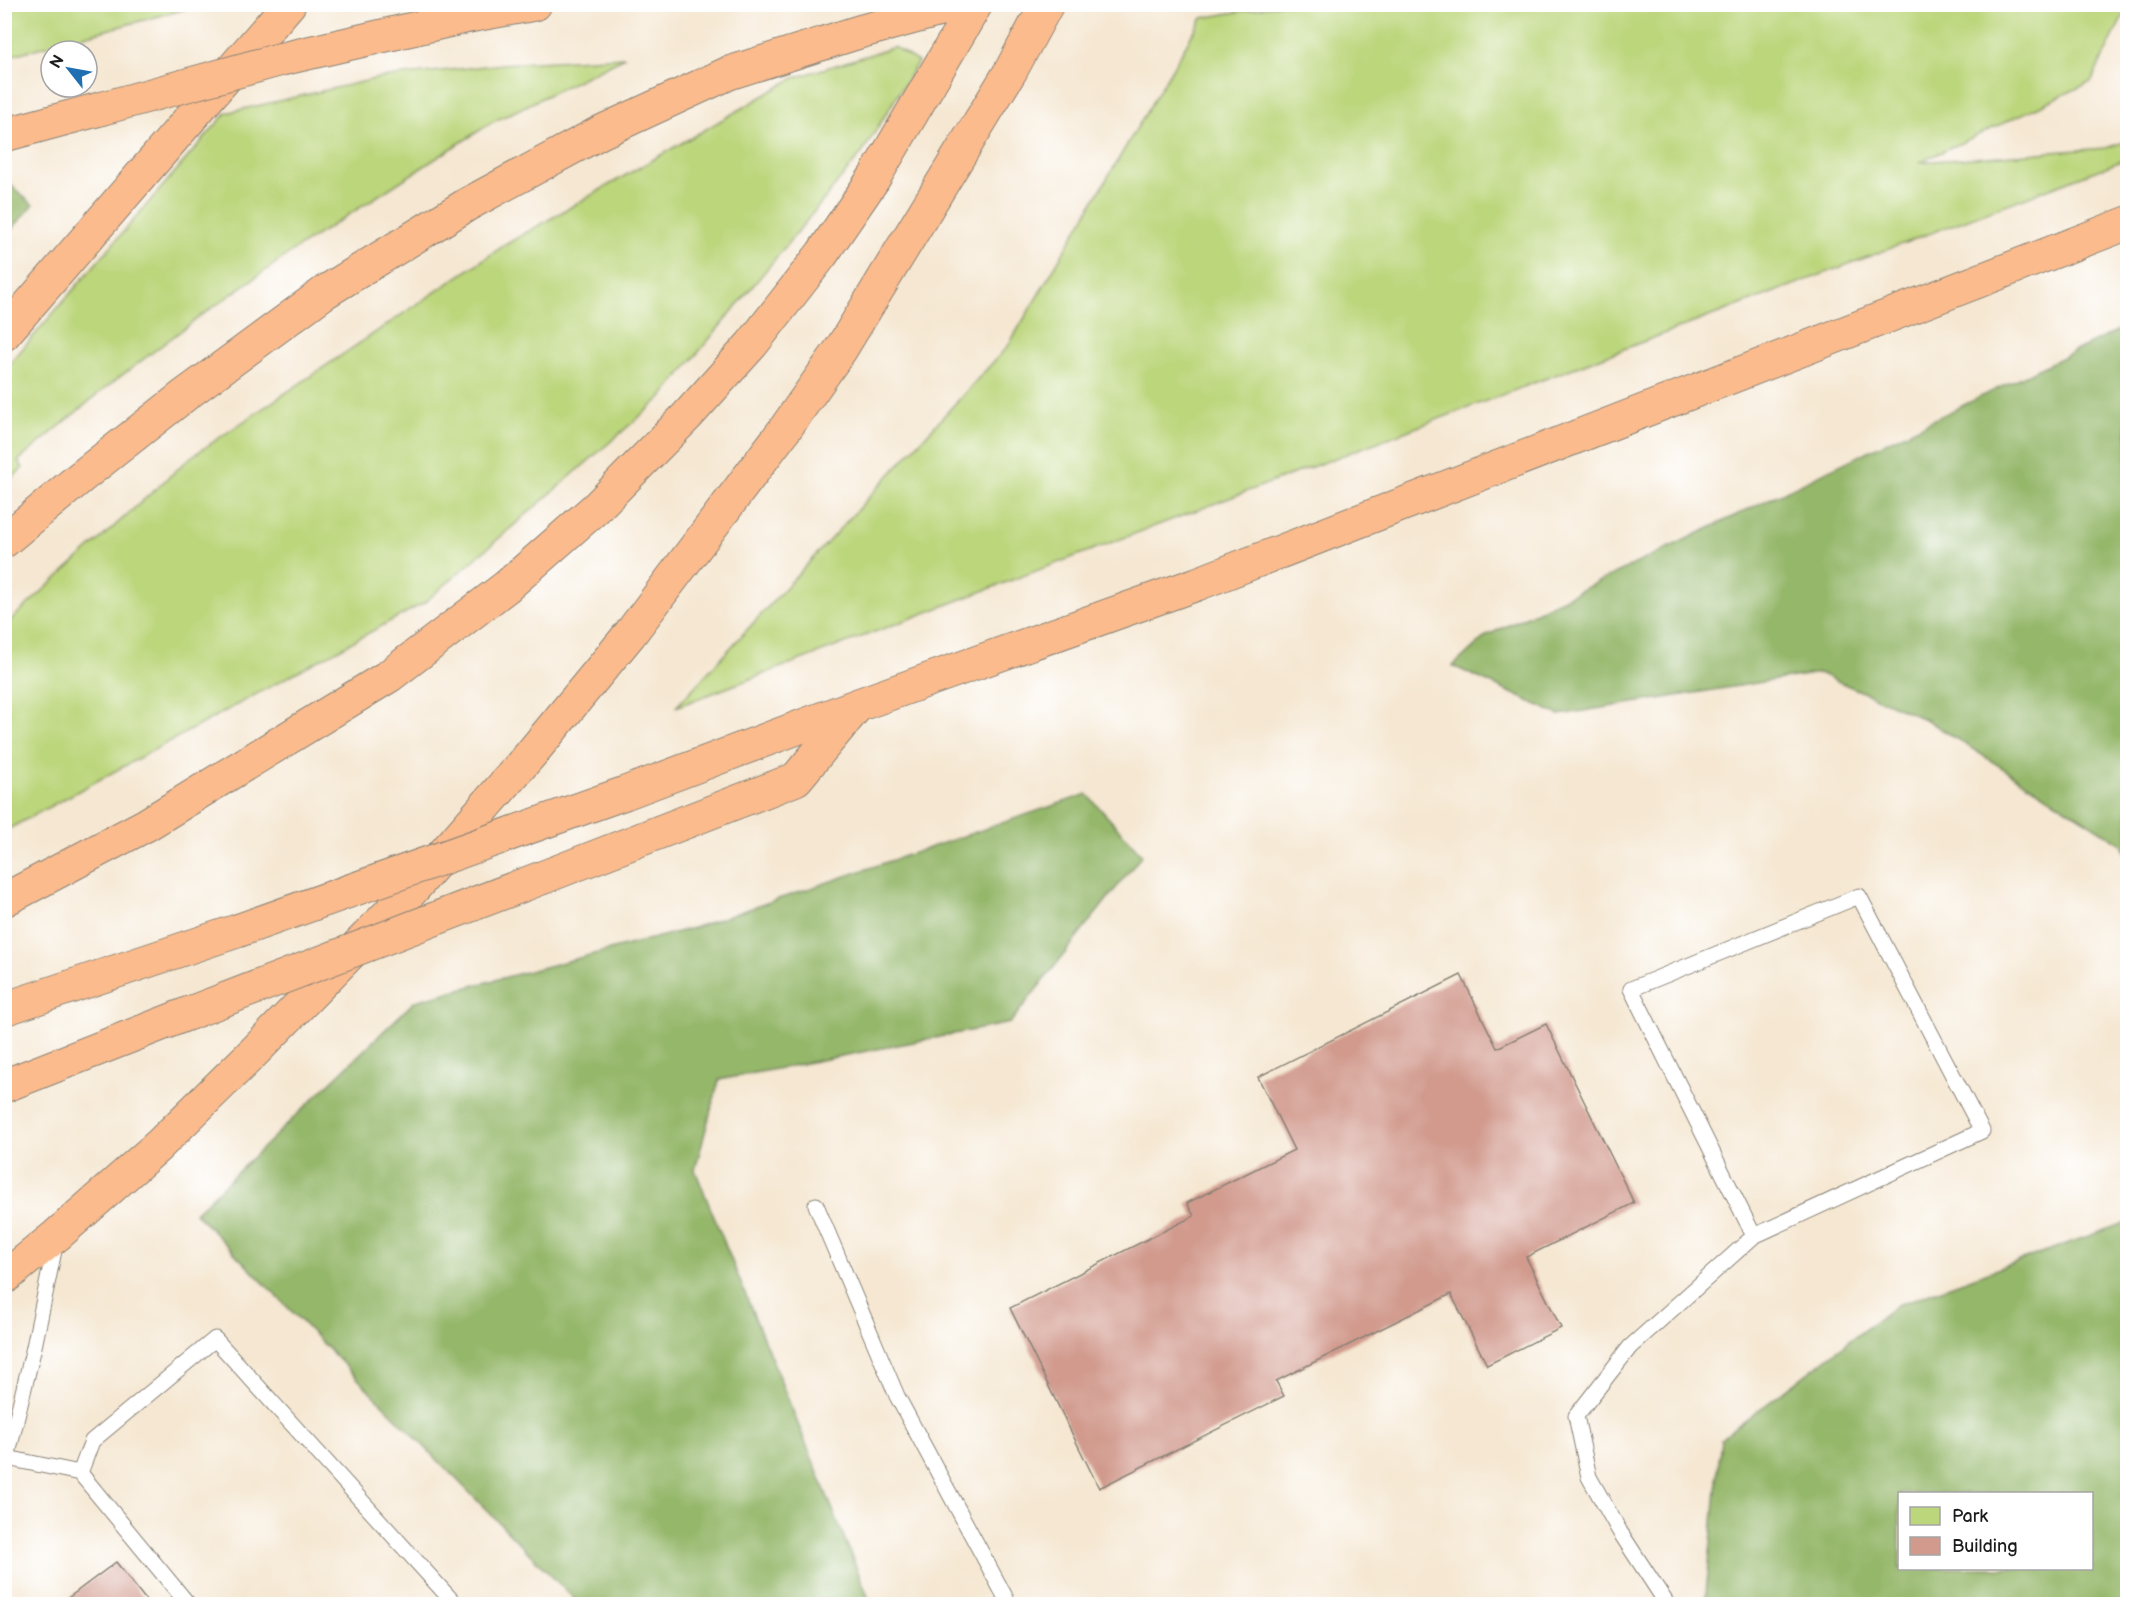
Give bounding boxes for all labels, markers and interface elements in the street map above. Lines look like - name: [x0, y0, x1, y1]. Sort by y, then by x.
- north arrow: [39, 39, 99, 99]
- text: N: [46, 52, 69, 72]
- legend: [1898, 1492, 2093, 1570]
- text: Park: [1952, 1506, 1988, 1527]
- text: Building: [1952, 1536, 2018, 1557]

